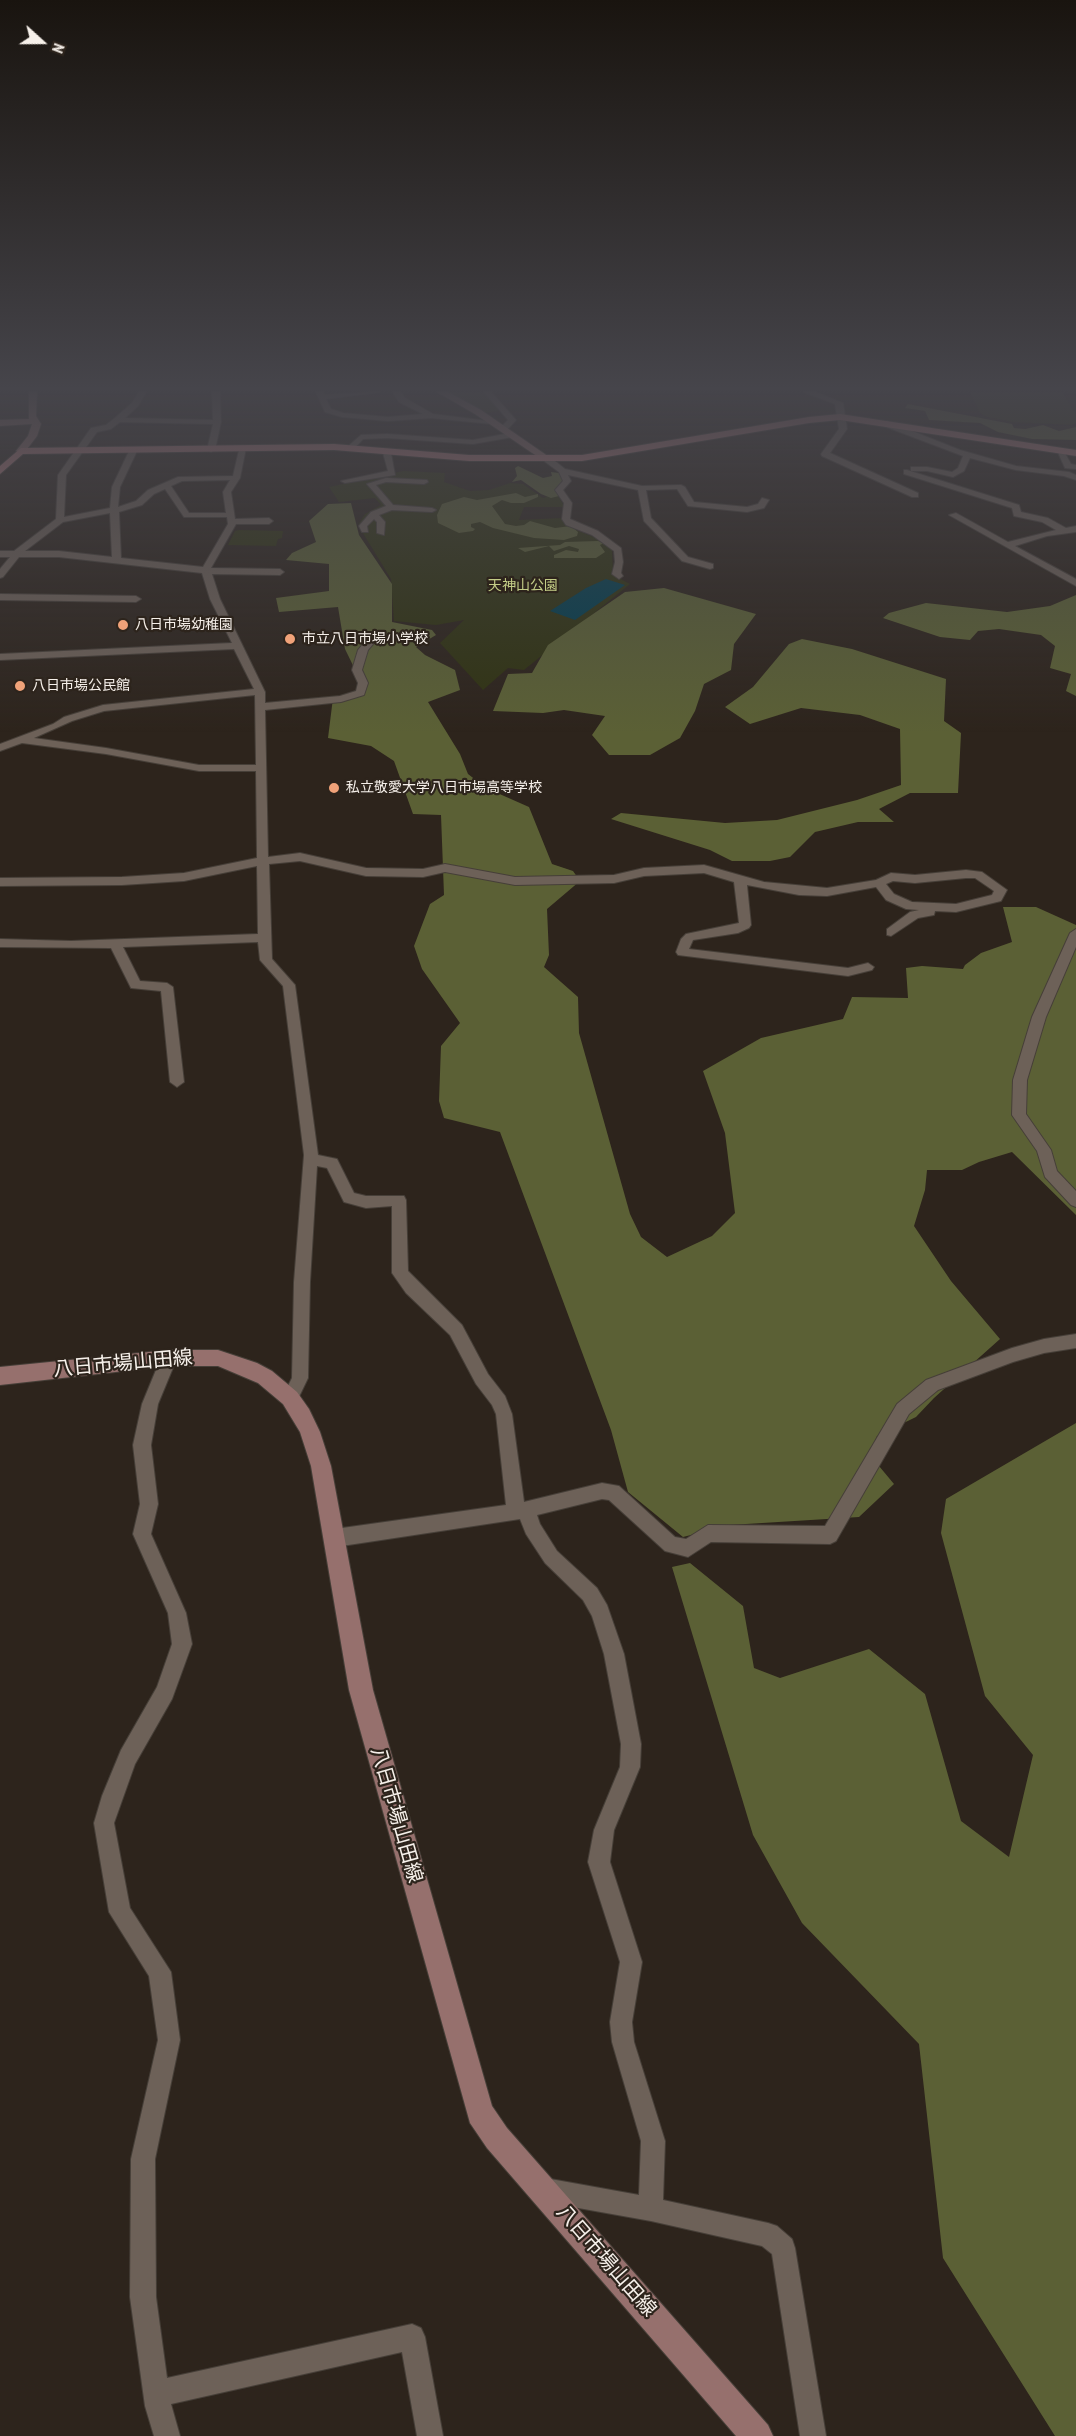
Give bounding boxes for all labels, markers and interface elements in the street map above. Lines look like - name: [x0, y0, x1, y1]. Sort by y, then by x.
- north arrow: [12, 12, 72, 72]
- text: N: [48, 41, 70, 56]
- park label: 天神山公園: [488, 578, 558, 594]
- place label: 八日市場幼稚園: [135, 617, 233, 633]
- marker: 八日市場幼稚園: [116, 618, 130, 632]
- place label: 市立八日市場小学校: [302, 631, 428, 647]
- marker: 市立八日市場小学校: [283, 632, 297, 646]
- place label: 八日市場公民館: [32, 678, 130, 694]
- marker: 八日市場公民館: [13, 679, 27, 693]
- place label: 私立敬愛大学八日市場高等学校: [346, 780, 542, 796]
- marker: 私立敬愛大学八日市場高等学校: [327, 781, 341, 795]
- street label: 八日市場山田線: [52, 1346, 194, 1382]
- street label: 八日市場山田線: [365, 1744, 427, 1886]
- street label: 八日市場山田線: [551, 2200, 661, 2322]

